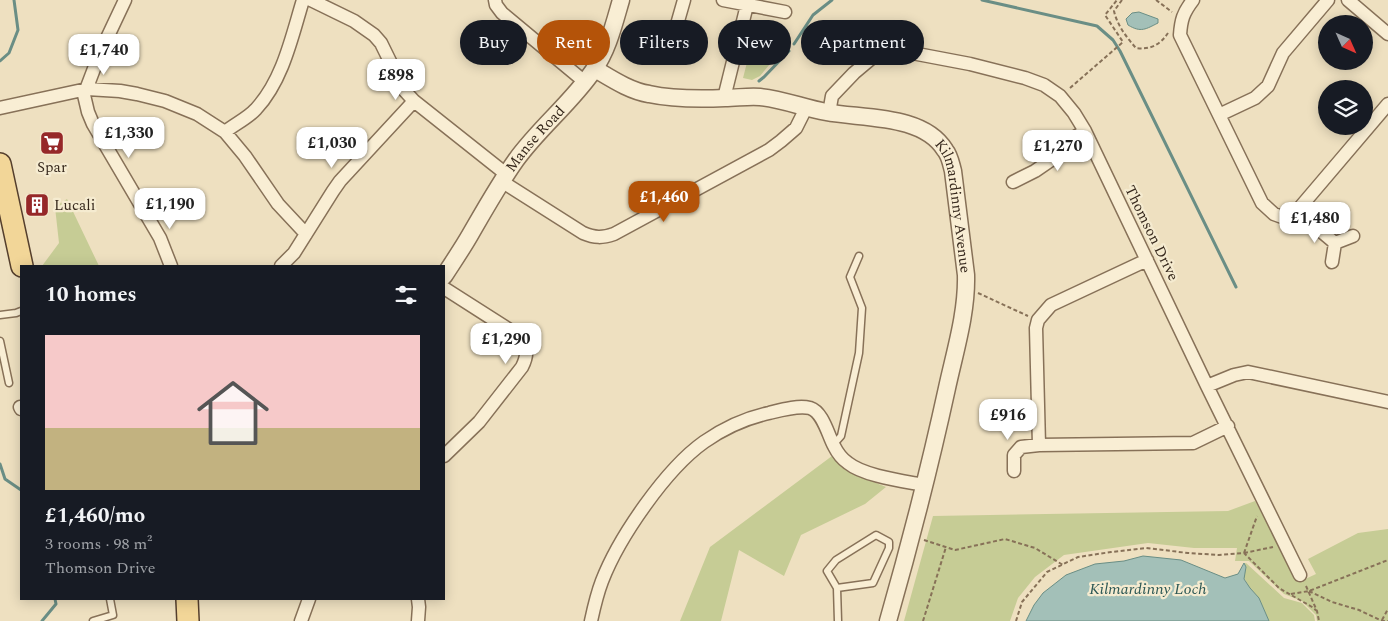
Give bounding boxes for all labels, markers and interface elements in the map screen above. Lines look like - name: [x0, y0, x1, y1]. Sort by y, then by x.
- north arrow: [1318, 15, 1372, 70]
- map controls: [1318, 15, 1373, 135]
- chip: Buy: [460, 20, 527, 65]
- chip: Rent: [537, 20, 610, 65]
- chip: Filters: [620, 20, 708, 65]
- chip: New: [718, 20, 791, 65]
- chip: Apartment: [801, 20, 924, 65]
- pin: £1,740: [63, 34, 145, 76]
- text: £1,740: [79, 38, 129, 62]
- pin: £898: [366, 58, 426, 101]
- text: £898: [378, 63, 414, 87]
- button: layers: [1318, 80, 1373, 135]
- street label: Manse Road: [500, 101, 571, 177]
- pin: £1,330: [88, 116, 170, 159]
- text: £1,330: [104, 121, 154, 145]
- pin: £1,030: [291, 126, 373, 169]
- supermarket icon: Spar: [39, 130, 65, 156]
- pin: £1,270: [1017, 130, 1099, 172]
- text: £1,030: [307, 131, 357, 155]
- street label: Kilmardinny Avenue: [929, 134, 977, 274]
- text: £1,270: [1033, 134, 1083, 158]
- place label: Spar: [37, 156, 67, 179]
- pin: £1,460: [623, 180, 705, 223]
- street label: Thomson Drive: [1118, 182, 1185, 285]
- text: £1,460: [639, 185, 689, 209]
- pin: £1,190: [129, 188, 211, 230]
- building icon: Lucali: [24, 192, 50, 218]
- text: £1,190: [145, 192, 195, 216]
- place label: Lucali: [54, 194, 95, 217]
- pin: £1,480: [1274, 202, 1356, 244]
- text: £1,480: [1290, 206, 1340, 230]
- text: 10 homes: [45, 279, 137, 311]
- icon: filters: [392, 281, 420, 309]
- pin: £1,290: [465, 322, 547, 365]
- text: £1,290: [481, 327, 531, 351]
- icon: home: [188, 368, 278, 458]
- pin: £916: [978, 398, 1038, 441]
- text: £916: [990, 403, 1026, 427]
- text: £1,460/mo: [45, 500, 145, 532]
- text: 3 rooms · 98 m²: [45, 532, 152, 556]
- text: Thomson Drive: [45, 556, 156, 580]
- water label: Kilmardinny Loch: [1089, 577, 1207, 601]

